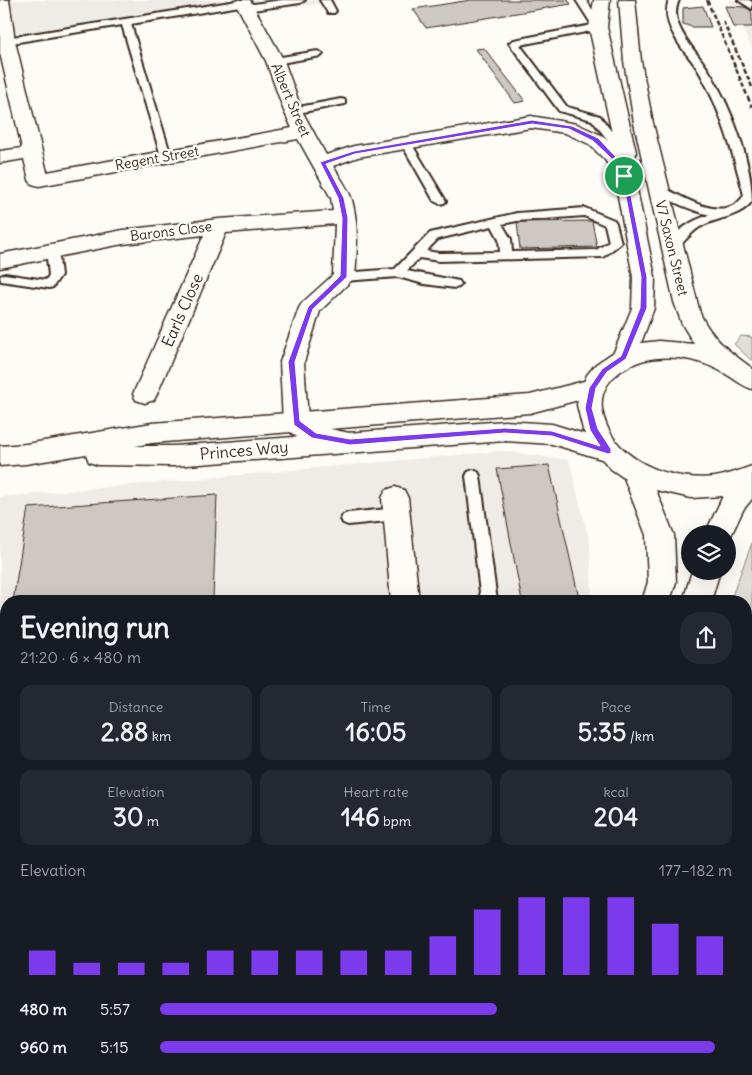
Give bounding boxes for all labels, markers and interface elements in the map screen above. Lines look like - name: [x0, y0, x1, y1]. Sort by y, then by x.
- street label: Albert Street: [267, 60, 315, 140]
- street label: Regent Street: [114, 142, 201, 174]
- pin: [603, 155, 645, 197]
- icon: arrive: [610, 162, 638, 190]
- street label: V7 Saxon Street: [651, 198, 693, 298]
- street label: Barons Close: [129, 217, 213, 245]
- street label: Earls Close: [157, 270, 207, 350]
- street label: Princes Way: [199, 436, 289, 464]
- map controls: [681, 525, 736, 580]
- button: layers: [681, 525, 736, 580]
- text: Evening run: [20, 610, 170, 646]
- button: share: [680, 612, 732, 664]
- text: 21:20 · 6 × 480 m: [20, 647, 141, 667]
- text: Distance: [109, 698, 163, 716]
- text: Time: [361, 698, 391, 716]
- text: Pace: [601, 698, 631, 716]
- text: 2.88: [101, 716, 148, 748]
- text: 16:05: [346, 716, 406, 748]
- text: 5:35: [578, 716, 626, 748]
- text: km: [148, 727, 171, 745]
- text: /km: [626, 727, 654, 745]
- text: Elevation: [107, 783, 165, 801]
- text: Heart rate: [344, 783, 408, 801]
- text: kcal: [603, 783, 629, 801]
- text: 30: [113, 801, 144, 833]
- text: 146: [341, 801, 380, 833]
- text: 204: [594, 801, 638, 833]
- text: m: [144, 812, 159, 830]
- text: bpm: [380, 812, 411, 830]
- text: Elevation: [20, 860, 86, 880]
- text: 177–182 m: [659, 860, 732, 880]
- text: 480 m: [20, 999, 67, 1019]
- text: 5:57: [100, 999, 130, 1019]
- text: 960 m: [20, 1037, 67, 1057]
- text: 5:15: [100, 1037, 128, 1057]

